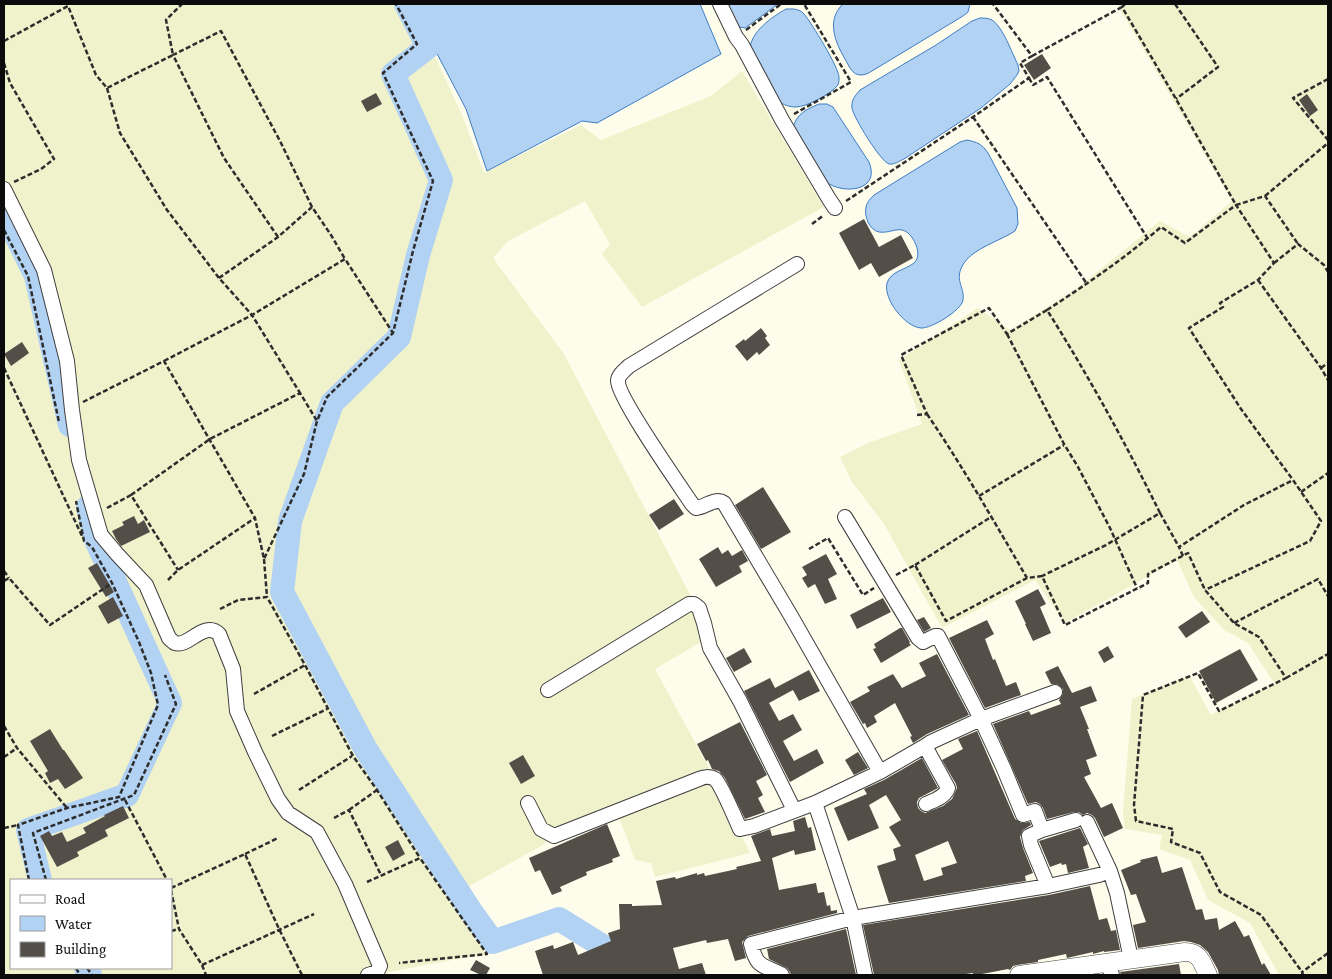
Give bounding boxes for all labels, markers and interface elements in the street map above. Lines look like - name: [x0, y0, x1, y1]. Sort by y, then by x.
- legend: [10, 879, 172, 969]
- text: Road: [55, 891, 86, 907]
- text: Water: [55, 916, 92, 932]
- text: Building: [55, 941, 106, 958]

